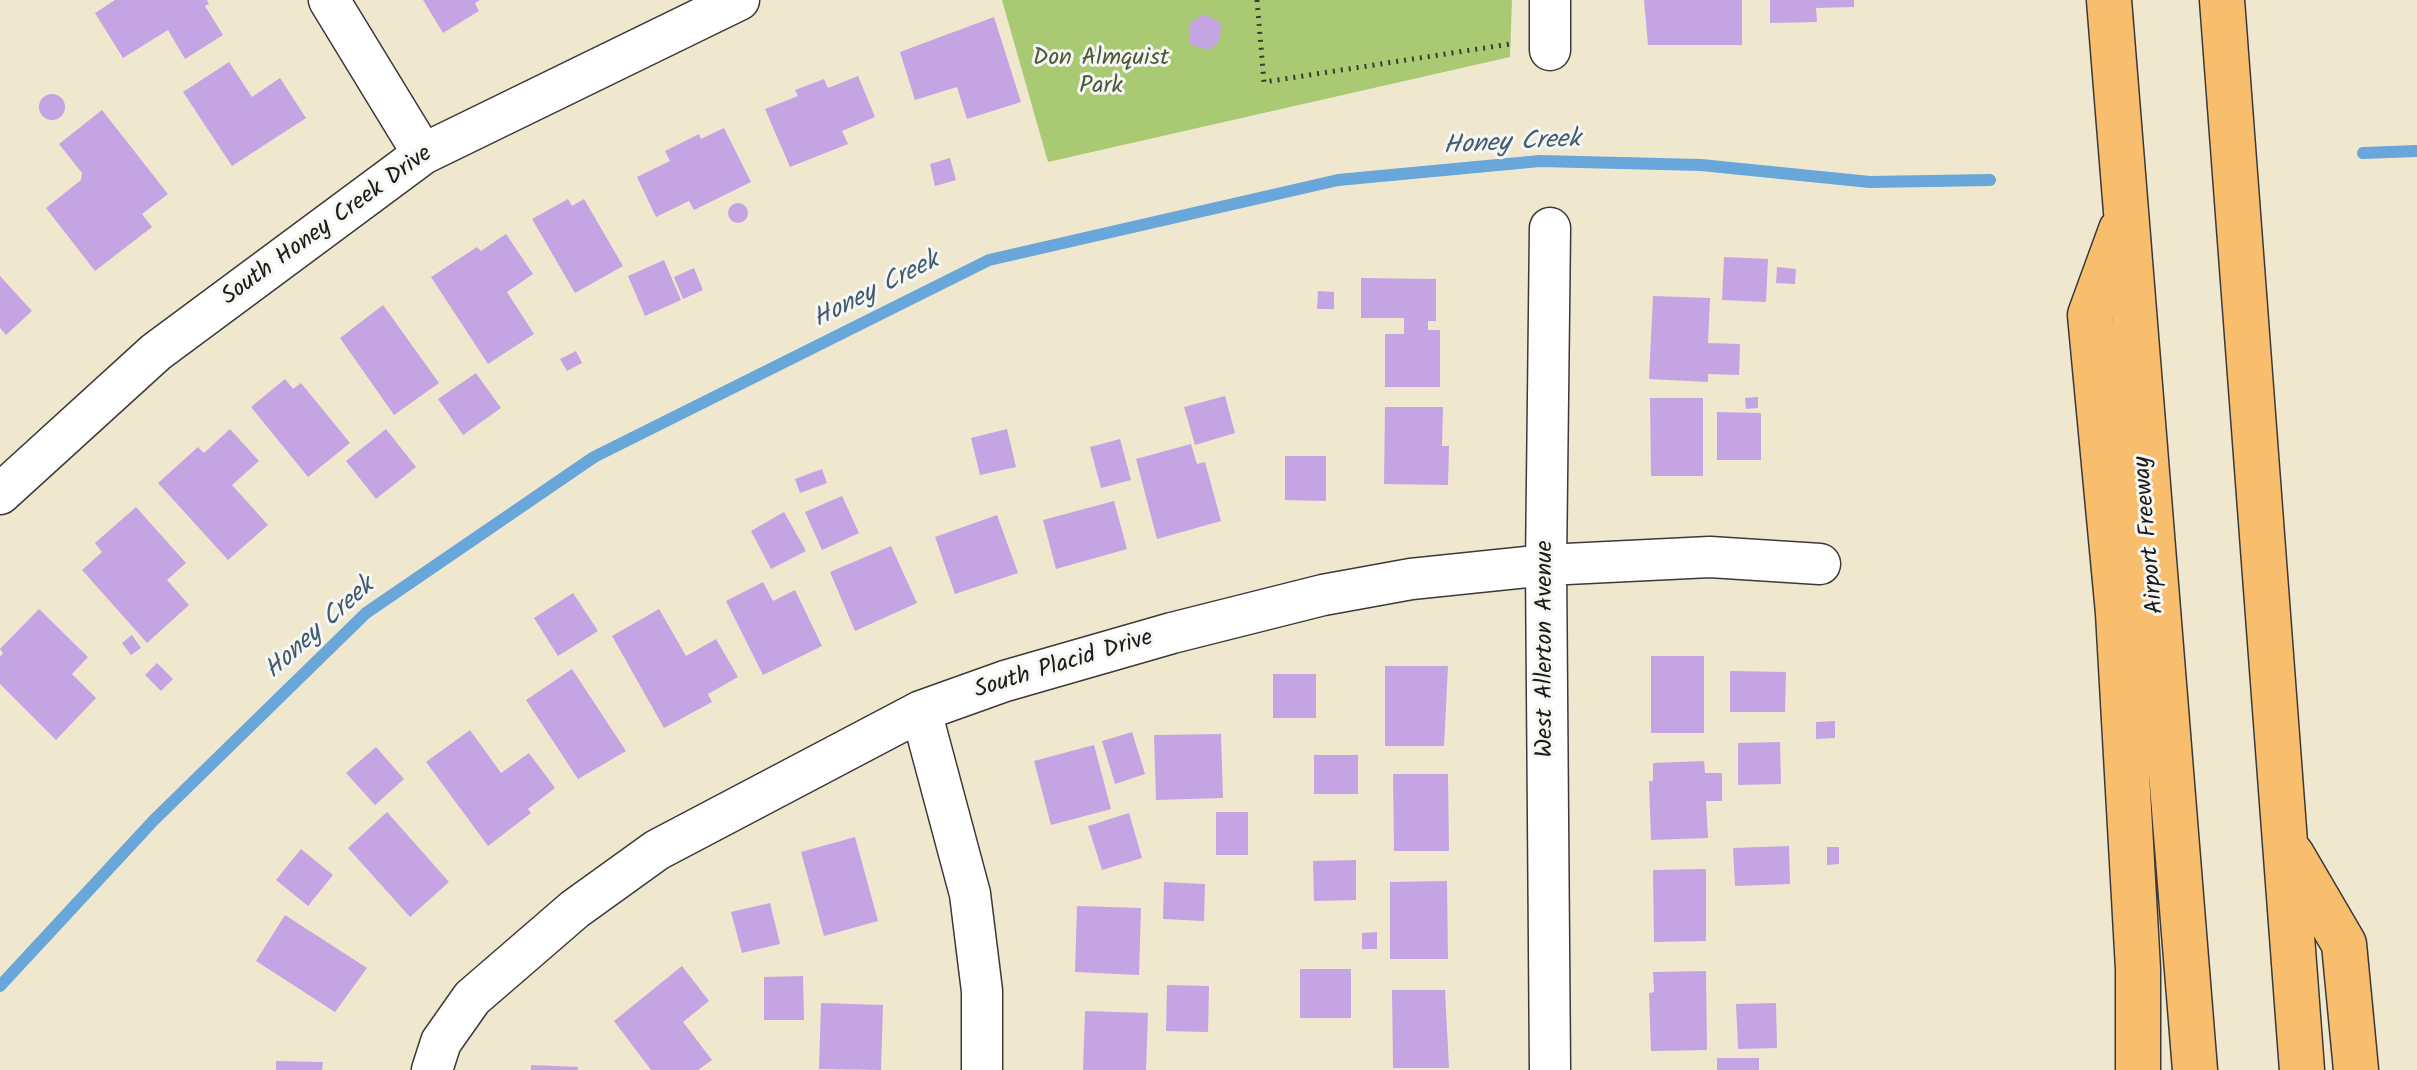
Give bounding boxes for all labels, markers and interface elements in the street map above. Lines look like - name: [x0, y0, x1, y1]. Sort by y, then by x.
- park label: Don Almquist Park: [1033, 46, 1169, 102]
- water label: Honey Creek: [1443, 126, 1581, 164]
- street label: South Honey Creek Drive: [217, 141, 439, 313]
- water label: Honey Creek: [809, 247, 945, 337]
- street label: Airport Freeway: [2130, 455, 2172, 615]
- street label: West Allerton Avenue: [1533, 540, 1561, 758]
- water label: Honey Creek: [260, 573, 382, 687]
- street label: South Placid Drive: [971, 625, 1157, 707]

